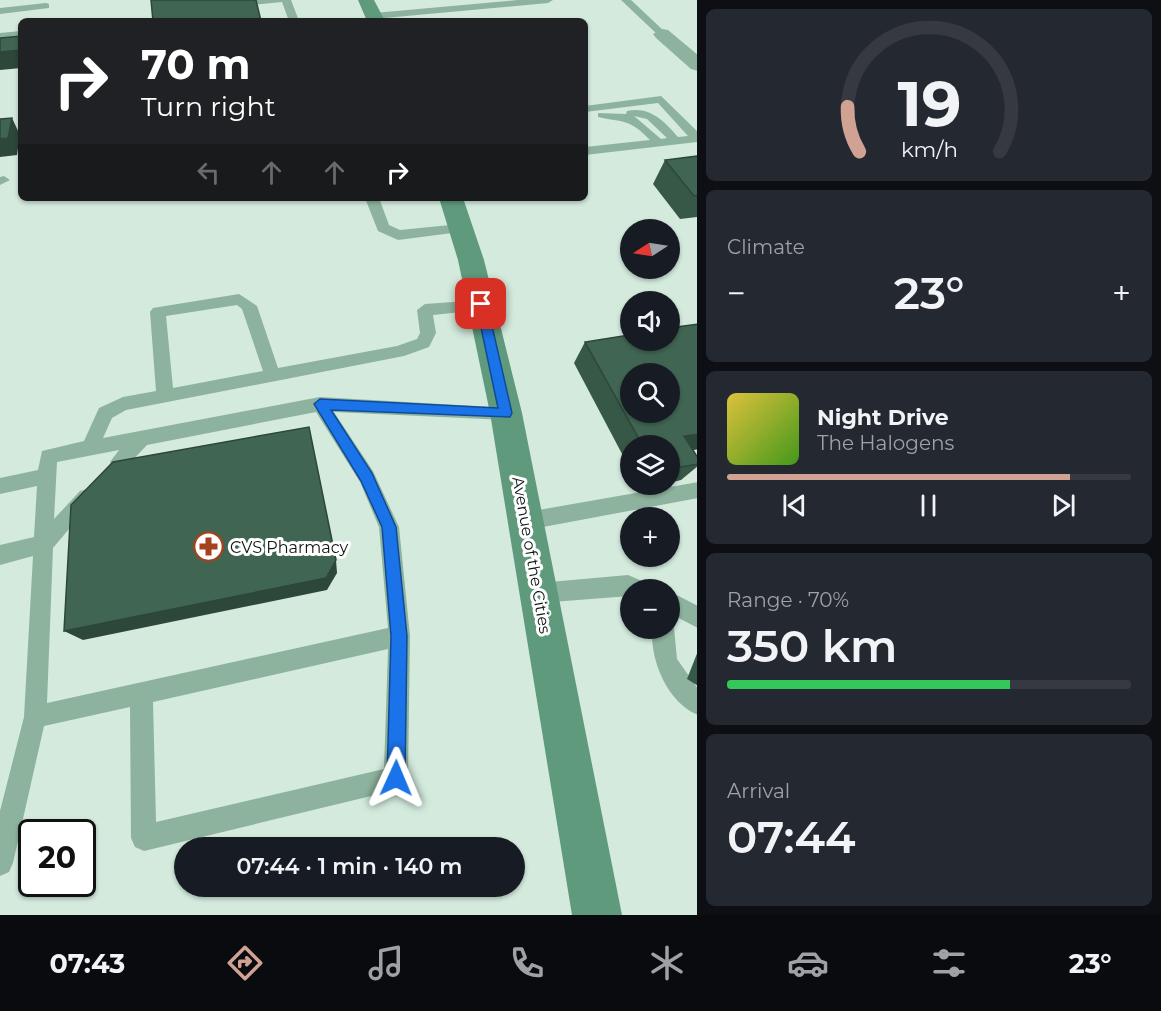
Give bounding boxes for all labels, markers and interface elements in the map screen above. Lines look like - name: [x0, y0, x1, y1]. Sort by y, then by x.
- text: 70 m: [141, 38, 251, 90]
- icon: right: [42, 42, 120, 120]
- text: 19: [897, 66, 961, 142]
- text: Turn right: [141, 90, 276, 123]
- text: km/h: [900, 136, 958, 162]
- icon: left: [192, 156, 225, 189]
- icon: ahead: [255, 156, 288, 189]
- icon: ahead: [318, 156, 351, 189]
- icon: right: [381, 156, 414, 189]
- north arrow: [620, 219, 680, 279]
- map controls: [620, 219, 680, 639]
- text: Climate: [727, 235, 805, 259]
- text: 23°: [894, 265, 964, 320]
- text: −: [727, 273, 746, 313]
- text: +: [1112, 273, 1131, 313]
- pin: [455, 278, 506, 329]
- icon: arrive: [464, 287, 497, 320]
- button: sound: [620, 291, 680, 351]
- button: search: [620, 363, 680, 423]
- text: Night Drive: [817, 404, 949, 431]
- text: The Halogens: [817, 431, 954, 455]
- button: layers: [620, 435, 680, 495]
- street label: Avenue of the Cities: [508, 475, 555, 635]
- icon: previous: [778, 489, 811, 522]
- icon: pause: [912, 489, 945, 522]
- icon: next: [1047, 489, 1080, 522]
- button: +: [620, 507, 680, 567]
- pharmacy icon: CVS Pharmacy: [193, 531, 225, 563]
- place label: CVS Pharmacy: [230, 538, 349, 557]
- button: −: [620, 579, 680, 639]
- text: Range · 70%: [727, 588, 849, 612]
- text: 350 km: [727, 618, 897, 673]
- position arrow: [364, 746, 428, 810]
- text: Arrival: [727, 779, 790, 803]
- text: 07:44: [727, 809, 856, 864]
- speed limit sign: 20: [18, 819, 96, 897]
- text: 07:44 · 1 min · 140 m: [236, 853, 463, 880]
- icon: directions: [224, 942, 266, 984]
- icon: music: [365, 942, 407, 984]
- icon: phone: [506, 942, 548, 984]
- icon: climate: [646, 942, 688, 984]
- icon: car: [787, 942, 829, 984]
- icon: filters: [928, 942, 970, 984]
- text: 07:43: [49, 947, 125, 980]
- text: 23°: [1069, 947, 1112, 980]

